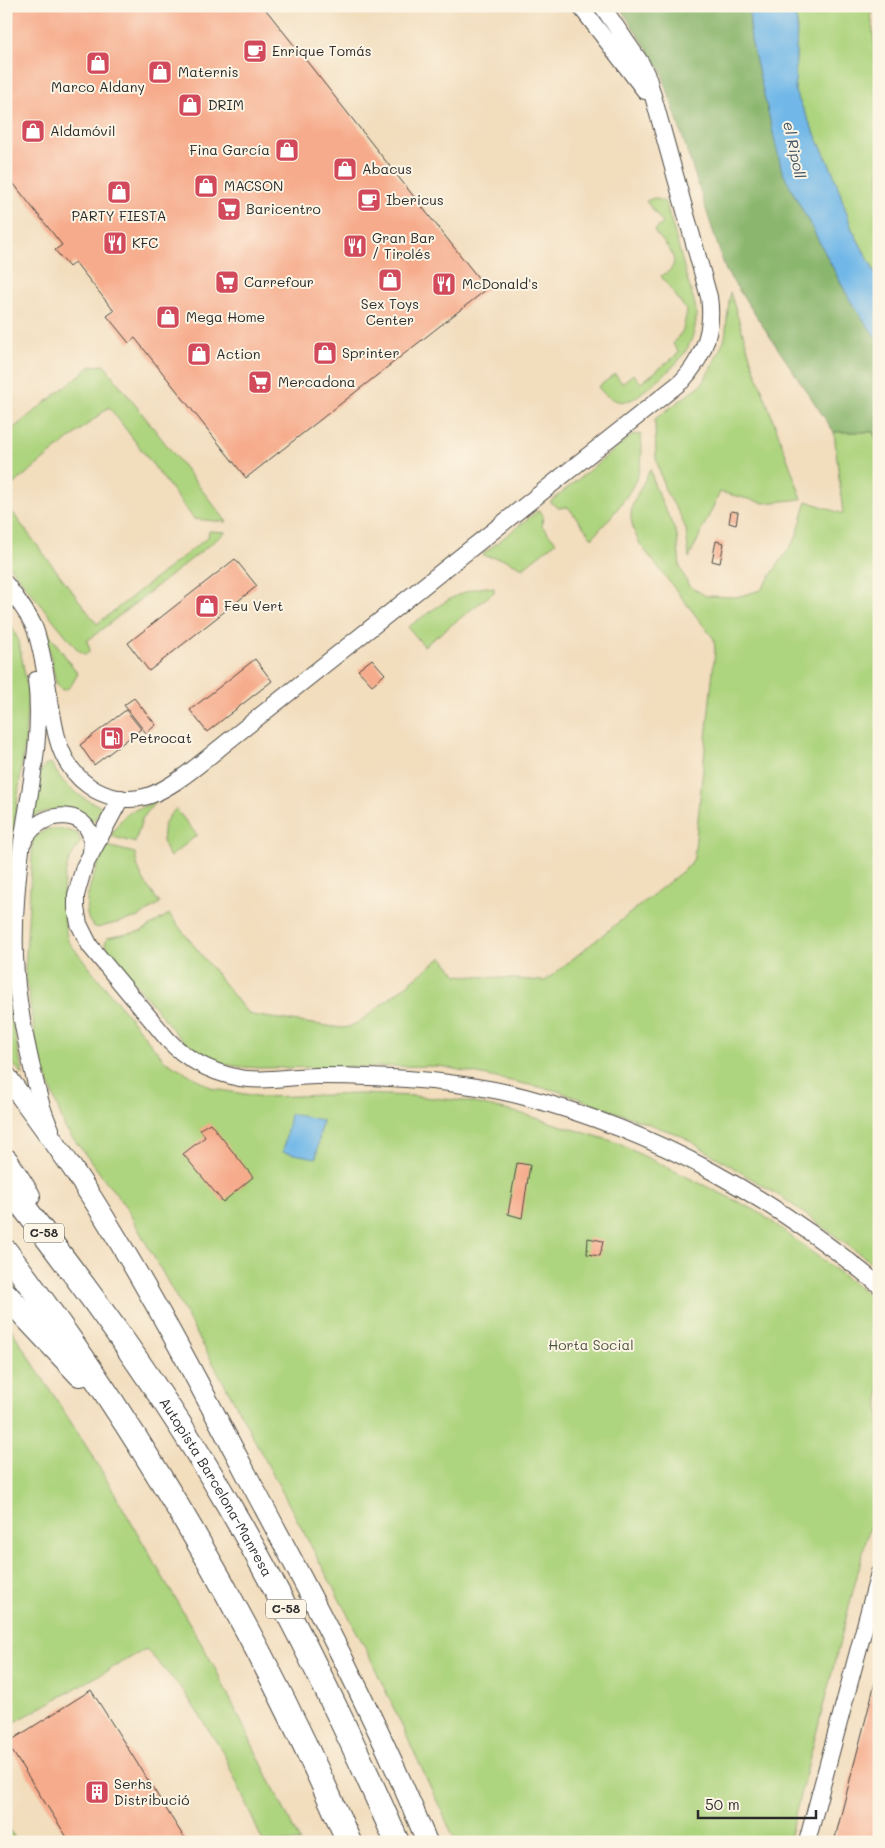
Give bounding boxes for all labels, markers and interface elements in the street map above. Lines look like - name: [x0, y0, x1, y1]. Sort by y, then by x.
- cafe icon: Enrique Tomás: [242, 38, 268, 64]
- place label: Enrique Tomás: [272, 41, 372, 60]
- shop icon: Marco Aldany: [85, 50, 111, 76]
- shop icon: Maternis: [147, 59, 173, 85]
- place label: Maternis: [178, 62, 239, 81]
- place label: Marco Aldany: [51, 77, 145, 96]
- shop icon: DRIM: [177, 92, 203, 118]
- place label: DRIM: [208, 95, 244, 114]
- shop icon: Aldamóvil: [20, 118, 46, 144]
- water label: el Ripoll: [779, 119, 811, 180]
- place label: Aldamóvil: [50, 121, 115, 140]
- shop icon: Fina García: [274, 137, 300, 163]
- place label: Fina García: [189, 140, 270, 159]
- shop icon: Abacus: [332, 156, 358, 182]
- place label: Abacus: [362, 159, 412, 178]
- shop icon: MACSON: [193, 173, 219, 199]
- place label: MACSON: [224, 176, 283, 195]
- shop icon: PARTY FIESTA: [106, 179, 132, 205]
- cafe icon: Ibericus: [356, 187, 382, 213]
- place label: Ibericus: [386, 190, 444, 209]
- supermarket icon: Baricentro: [216, 196, 242, 222]
- place label: Baricentro: [246, 199, 321, 218]
- place label: PARTY FIESTA: [72, 206, 166, 225]
- place label: Gran Bar / Tirolés: [372, 228, 435, 263]
- restaurant icon: KFC: [102, 230, 128, 256]
- place label: KFC: [132, 233, 158, 252]
- restaurant icon: Gran Bar / Tirolés: [342, 233, 368, 259]
- shop icon: Sex Toys Center: [377, 267, 403, 293]
- supermarket icon: Carrefour: [214, 269, 240, 295]
- restaurant icon: McDonald's: [431, 271, 457, 297]
- place label: Carrefour: [244, 272, 314, 291]
- place label: McDonald's: [462, 274, 538, 293]
- place label: Sex Toys Center: [361, 294, 419, 329]
- shop icon: Mega Home: [155, 304, 181, 330]
- place label: Mega Home: [186, 307, 265, 326]
- shop icon: Sprinter: [312, 340, 338, 366]
- shop icon: Action: [186, 341, 212, 367]
- place label: Sprinter: [342, 343, 399, 362]
- place label: Action: [216, 344, 260, 363]
- supermarket icon: Mercadona: [247, 369, 273, 395]
- place label: Mercadona: [278, 372, 355, 391]
- shop icon: Feu Vert: [194, 593, 220, 619]
- place label: Feu Vert: [224, 596, 284, 615]
- fuel station icon: Petrocat: [99, 725, 125, 751]
- place label: Petrocat: [130, 728, 192, 747]
- road number: C-58: [24, 1224, 64, 1242]
- park label: Horta Social: [548, 1335, 634, 1354]
- street label: Autopista Barcelona-Manresa: [155, 1394, 277, 1580]
- road number: C-58: [266, 1600, 306, 1618]
- place label: Serhs Distribució: [114, 1774, 190, 1809]
- building icon: Serhs Distribució: [84, 1779, 110, 1805]
- scale bar: [698, 1788, 815, 1820]
- text: 50 m: [705, 1794, 740, 1814]

